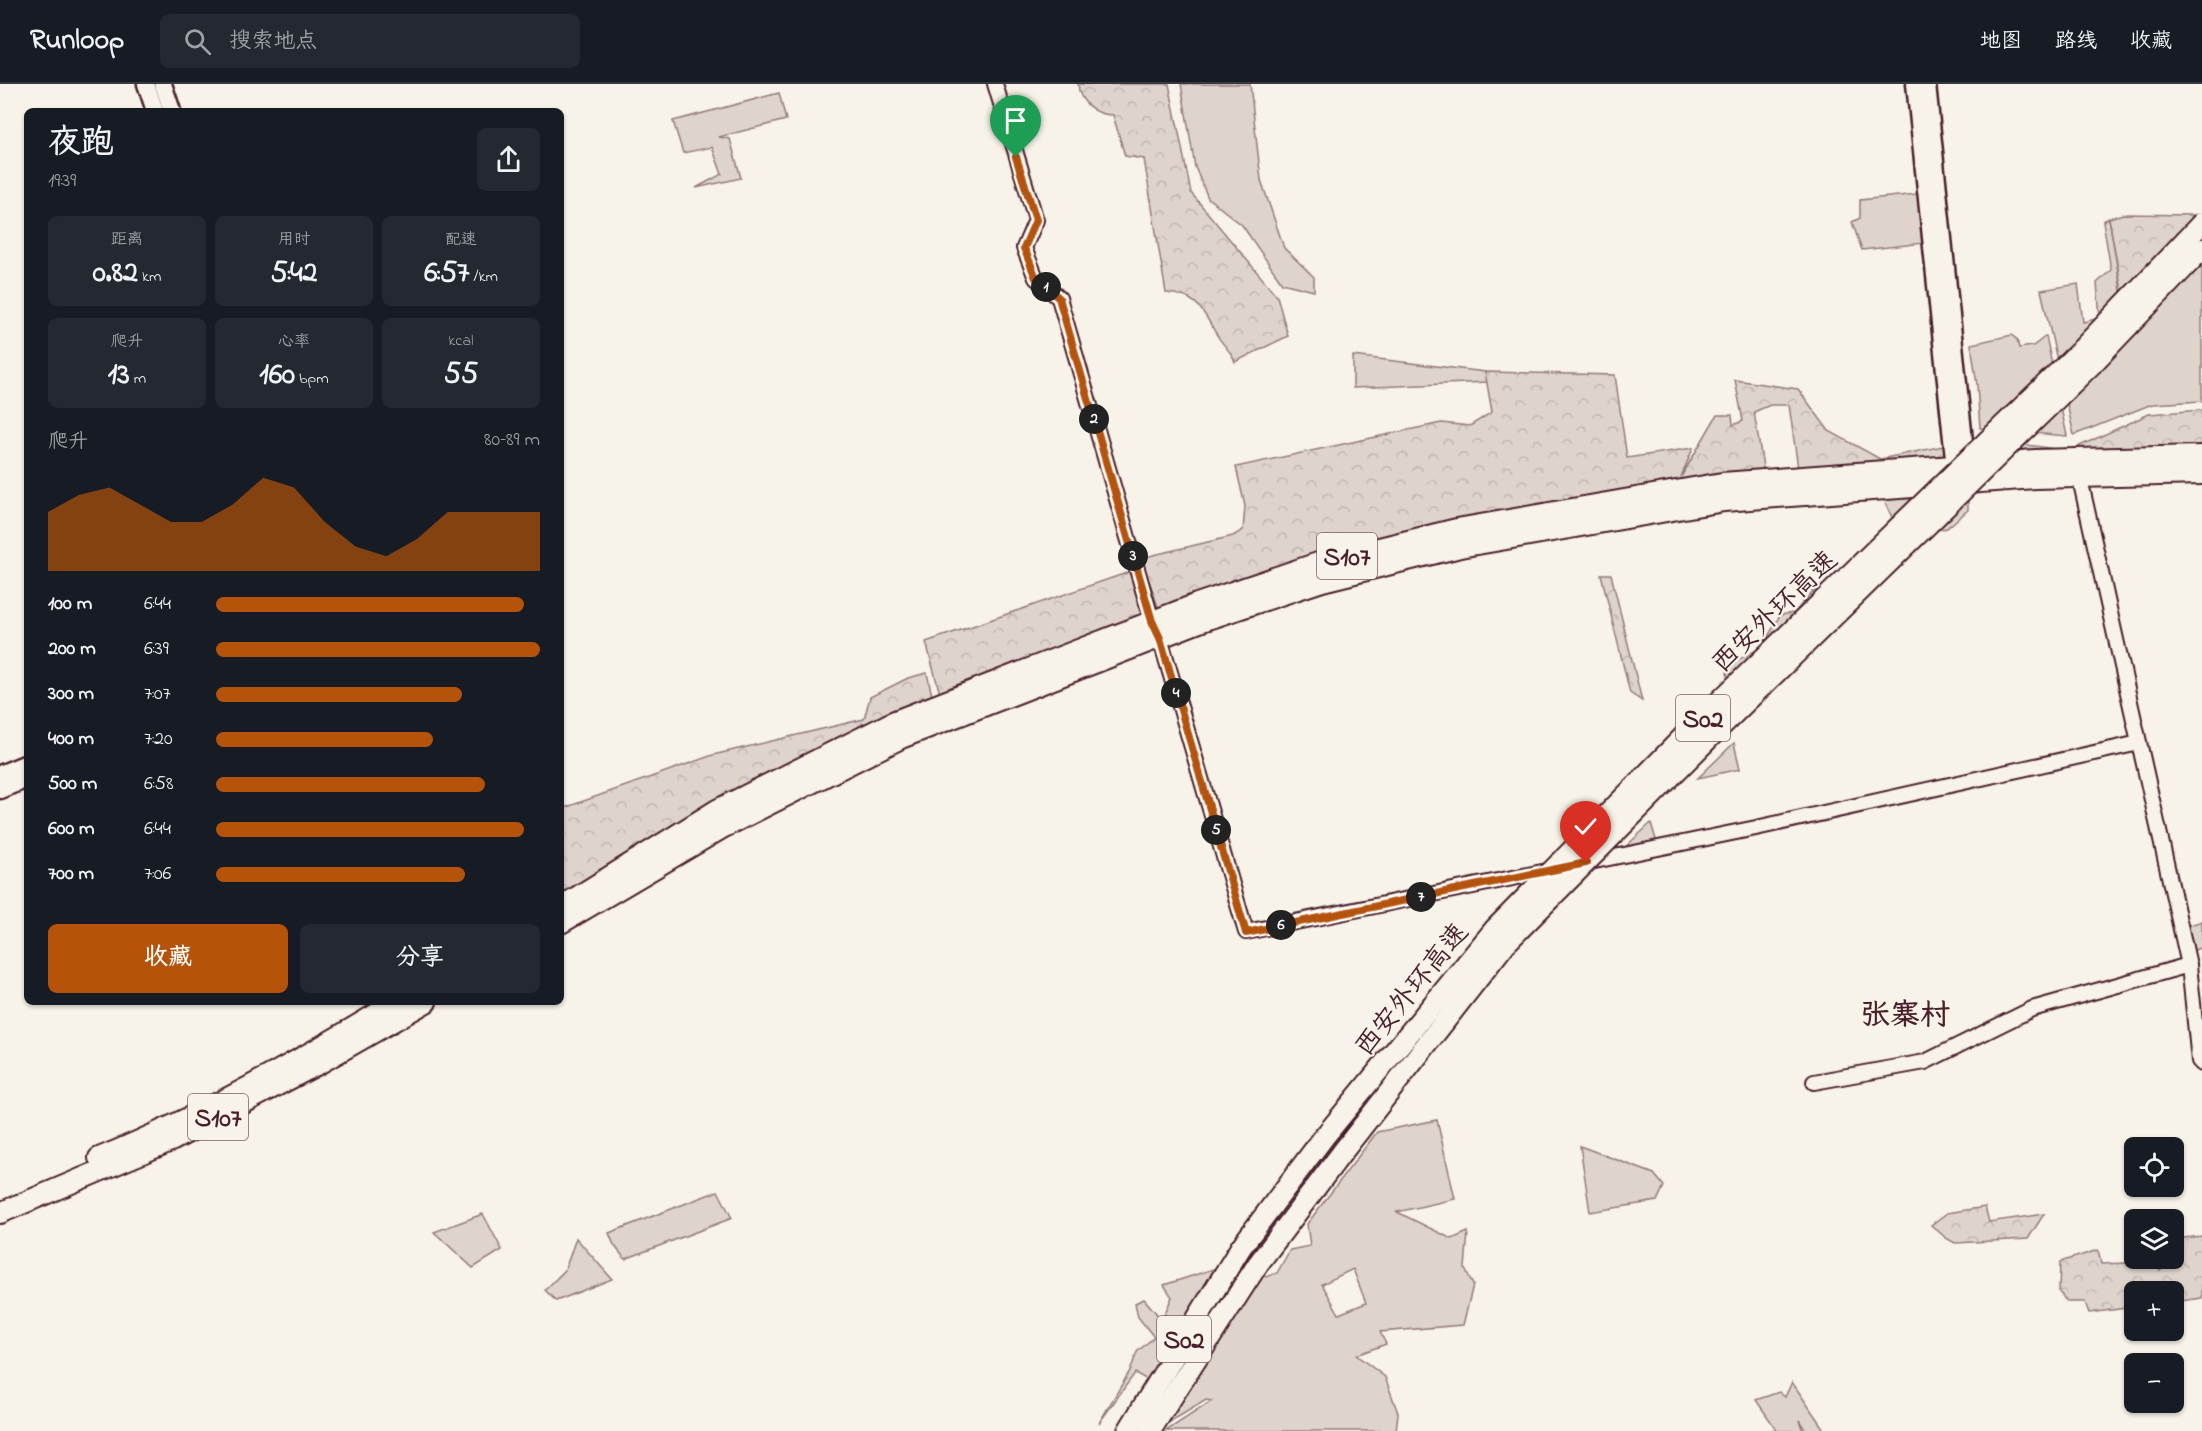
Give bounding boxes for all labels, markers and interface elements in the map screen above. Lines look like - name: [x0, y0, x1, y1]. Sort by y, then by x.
- search box: [160, 14, 580, 68]
- text: Runloop: [30, 21, 124, 62]
- icon: search: [181, 25, 214, 58]
- text: 搜索地点: [229, 26, 317, 58]
- text: 地图: [1980, 27, 2022, 57]
- text: 路线: [2055, 27, 2097, 57]
- text: 收藏: [2130, 27, 2172, 57]
- pin: [990, 95, 1041, 157]
- icon: arrive: [999, 104, 1032, 137]
- text: 夜跑: [48, 120, 114, 168]
- button: share: [477, 128, 540, 191]
- text: 19:39: [48, 167, 76, 196]
- text: 距离: [111, 228, 143, 252]
- text: 用时: [278, 228, 310, 252]
- text: 配速: [445, 228, 477, 252]
- text: 0.82: [93, 252, 138, 296]
- text: 5:42: [271, 252, 317, 296]
- text: 6:57: [424, 252, 469, 296]
- text: km: [138, 265, 161, 289]
- text: /km: [469, 265, 498, 289]
- pin: 1: [1031, 272, 1061, 302]
- text: 1: [1043, 275, 1049, 299]
- text: kcal: [448, 329, 474, 353]
- text: 爬升: [111, 330, 143, 354]
- text: 心率: [278, 330, 310, 354]
- text: 55: [444, 353, 478, 397]
- text: 13: [108, 354, 130, 398]
- text: 160: [259, 354, 295, 398]
- text: m: [130, 367, 146, 391]
- text: bpm: [295, 367, 329, 391]
- pin: 2: [1079, 404, 1109, 434]
- text: 2: [1090, 407, 1098, 431]
- text: 80–89 m: [484, 426, 540, 455]
- text: 爬升: [48, 428, 88, 457]
- road number: S107: [1317, 533, 1377, 579]
- pin: 3: [1118, 541, 1148, 571]
- street label: 西安外环高速: [1704, 543, 1848, 683]
- text: 3: [1130, 544, 1136, 568]
- text: 100 m: [48, 590, 92, 619]
- text: 6:44: [144, 590, 171, 619]
- text: 200 m: [48, 635, 96, 664]
- text: 6:39: [144, 635, 169, 664]
- pin: 4: [1161, 678, 1191, 708]
- text: 300 m: [48, 680, 94, 709]
- text: 7:07: [144, 680, 171, 709]
- text: 4: [1173, 681, 1179, 705]
- road number: S02: [1676, 695, 1730, 741]
- text: 400 m: [48, 725, 94, 754]
- text: 7:20: [144, 725, 173, 754]
- text: 500 m: [48, 770, 97, 799]
- text: 6:58: [144, 770, 173, 799]
- pin: [1560, 801, 1611, 863]
- icon: check: [1569, 810, 1602, 843]
- text: 600 m: [48, 815, 95, 844]
- text: 6:44: [144, 815, 171, 844]
- pin: 5: [1201, 815, 1231, 845]
- text: 5: [1211, 818, 1221, 842]
- text: 700 m: [48, 860, 94, 889]
- text: 7:06: [144, 860, 171, 889]
- pin: 7: [1406, 882, 1436, 912]
- text: 7: [1418, 885, 1424, 909]
- pin: 6: [1266, 910, 1296, 940]
- text: 6: [1277, 913, 1285, 937]
- street label: 西安外环高速: [1347, 915, 1479, 1066]
- button: 收藏: [48, 924, 288, 993]
- button: 分享: [300, 924, 540, 993]
- district label: 张寨村: [1860, 995, 1950, 1039]
- road number: S107: [188, 1094, 248, 1140]
- map controls: [2124, 1137, 2184, 1413]
- button: locate: [2124, 1137, 2184, 1197]
- button: layers: [2124, 1209, 2184, 1269]
- button: +: [2124, 1281, 2184, 1341]
- road number: S02: [1157, 1316, 1211, 1362]
- button: −: [2124, 1353, 2184, 1413]

